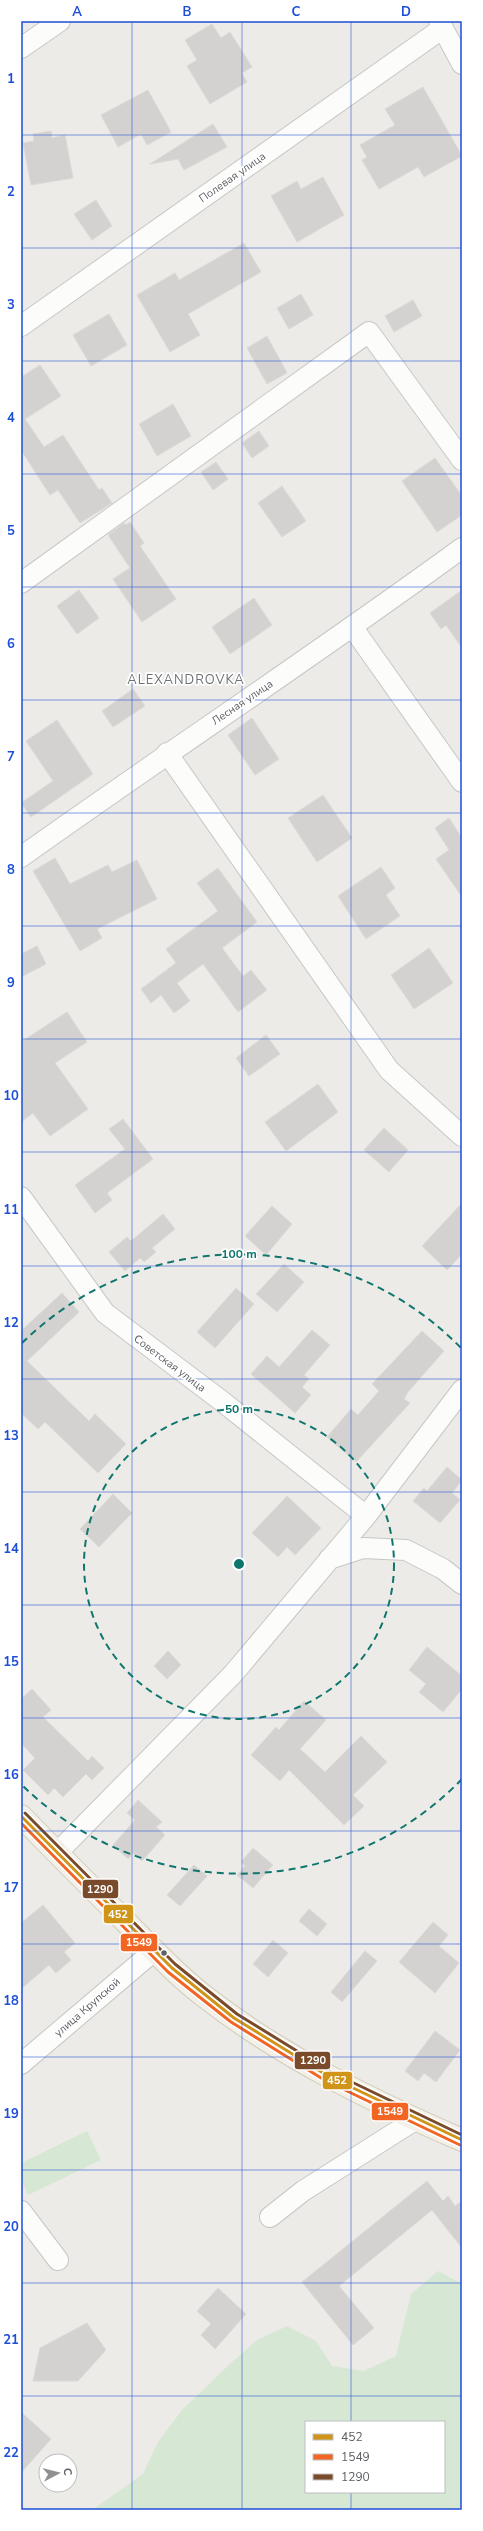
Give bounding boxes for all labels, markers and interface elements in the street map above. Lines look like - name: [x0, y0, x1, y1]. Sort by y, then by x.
- text: A: [72, 3, 82, 21]
- text: B: [183, 3, 192, 21]
- text: C: [292, 3, 301, 21]
- text: D: [401, 3, 411, 21]
- text: 1: [7, 70, 15, 88]
- street label: Полевая улица: [196, 149, 269, 206]
- text: 2: [7, 183, 15, 201]
- text: 3: [7, 296, 15, 314]
- text: 4: [7, 409, 15, 427]
- text: 5: [7, 522, 15, 540]
- text: 6: [7, 635, 15, 653]
- district label: ALEXANDROVKA: [127, 671, 245, 689]
- street label: Лесная улица: [209, 676, 276, 729]
- text: 7: [7, 748, 15, 766]
- text: 8: [7, 861, 15, 879]
- text: 9: [7, 974, 15, 992]
- text: 10: [3, 1087, 19, 1105]
- text: 11: [3, 1201, 19, 1219]
- text: 100 m: [221, 1246, 257, 1262]
- text: 12: [3, 1314, 19, 1332]
- street label: Советская улица: [131, 1331, 209, 1396]
- text: 50 m: [225, 1401, 253, 1417]
- text: 13: [3, 1427, 19, 1445]
- text: 14: [3, 1540, 19, 1558]
- centre of rings: [232, 1557, 246, 1571]
- text: 15: [3, 1653, 19, 1671]
- text: 16: [3, 1766, 19, 1784]
- text: 17: [3, 1879, 19, 1897]
- line badge: 1290: [82, 1879, 119, 1899]
- text: 1290: [87, 1882, 114, 1897]
- line badge: 452: [103, 1904, 134, 1924]
- text: 452: [108, 1907, 128, 1922]
- line badge: 1549: [120, 1933, 158, 1952]
- text: 1549: [126, 1935, 153, 1950]
- unlabelled marker: [159, 1948, 169, 1958]
- street label: улица Крупской: [51, 1975, 124, 2040]
- text: 18: [3, 1992, 19, 2010]
- line badge: 1290: [294, 2051, 331, 2070]
- text: 1290: [300, 2053, 327, 2068]
- line badge: 452: [322, 2071, 353, 2090]
- text: 452: [327, 2073, 347, 2088]
- line badge: 1549: [371, 2102, 409, 2121]
- text: 1549: [377, 2104, 404, 2119]
- text: 19: [3, 2105, 19, 2123]
- text: 20: [3, 2218, 19, 2236]
- text: 21: [3, 2331, 19, 2349]
- legend: [305, 2421, 445, 2493]
- text: 452: [341, 2429, 363, 2445]
- text: 22: [3, 2444, 19, 2462]
- text: 1549: [341, 2449, 370, 2465]
- north arrow: [38, 2453, 78, 2493]
- text: С: [60, 2467, 75, 2477]
- text: 1290: [341, 2469, 370, 2485]

